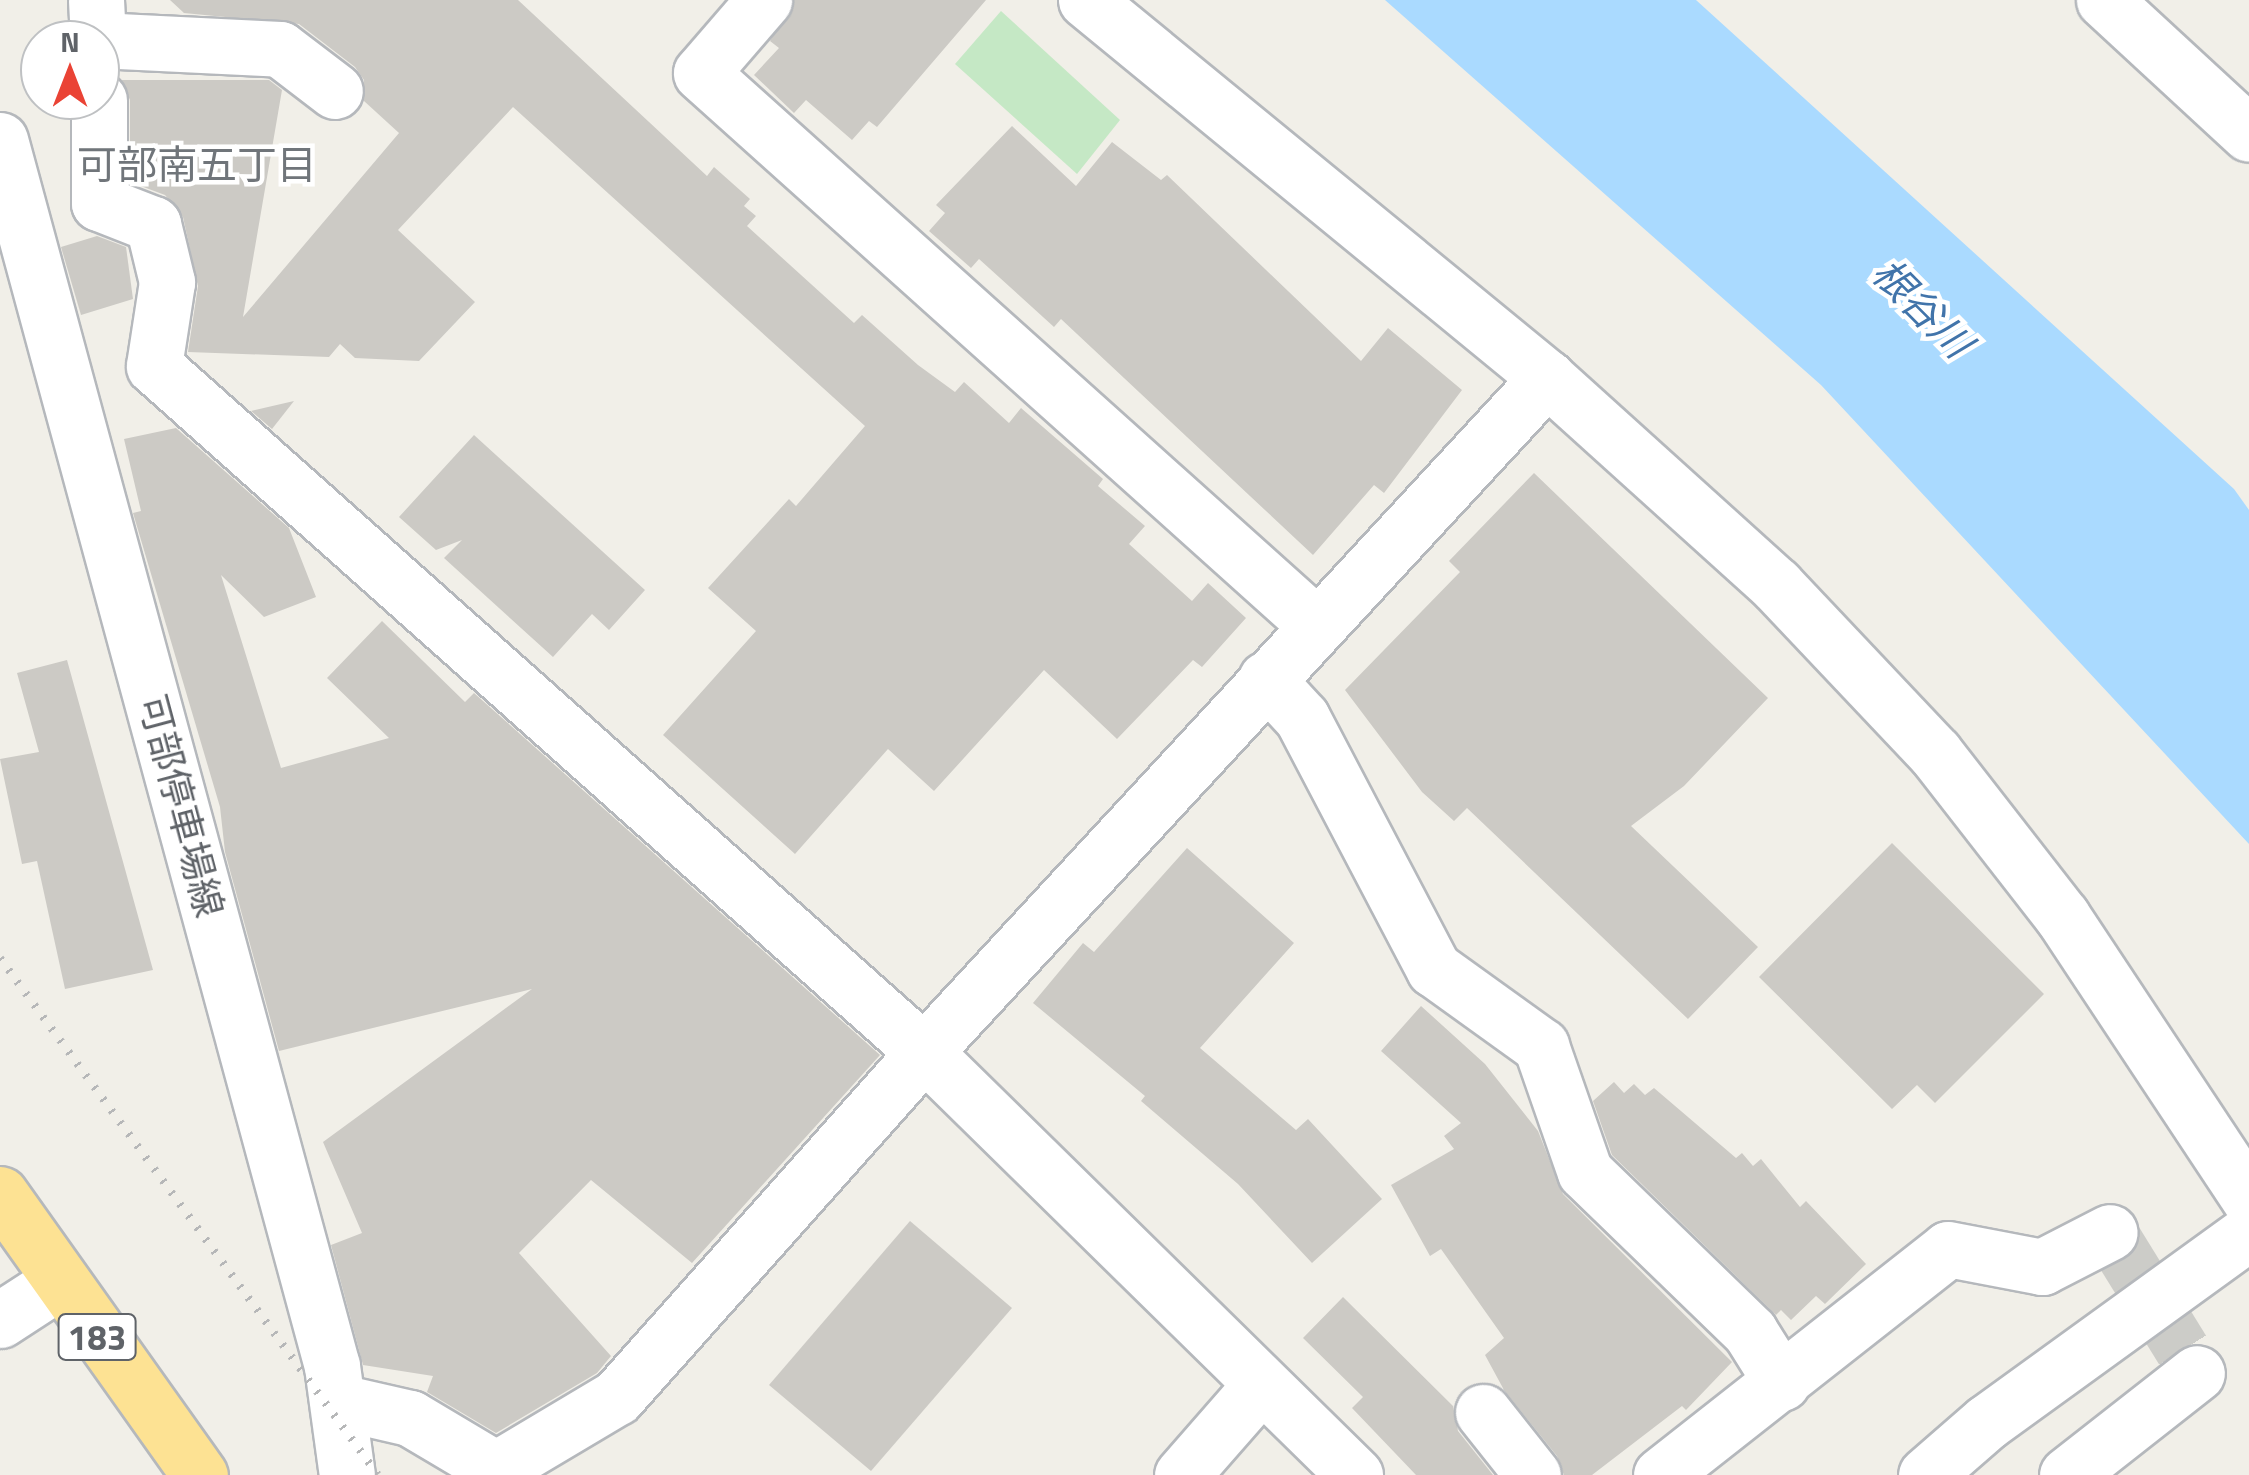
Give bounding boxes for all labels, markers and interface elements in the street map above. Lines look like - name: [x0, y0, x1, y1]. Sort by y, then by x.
- north arrow: [20, 20, 120, 120]
- text: N: [60, 20, 80, 63]
- district label: 可部南五丁目: [77, 141, 317, 189]
- water label: 根谷川: [1863, 249, 1981, 367]
- street label: 可部停車場線: [129, 690, 233, 922]
- road number: 183: [57, 1307, 137, 1367]

